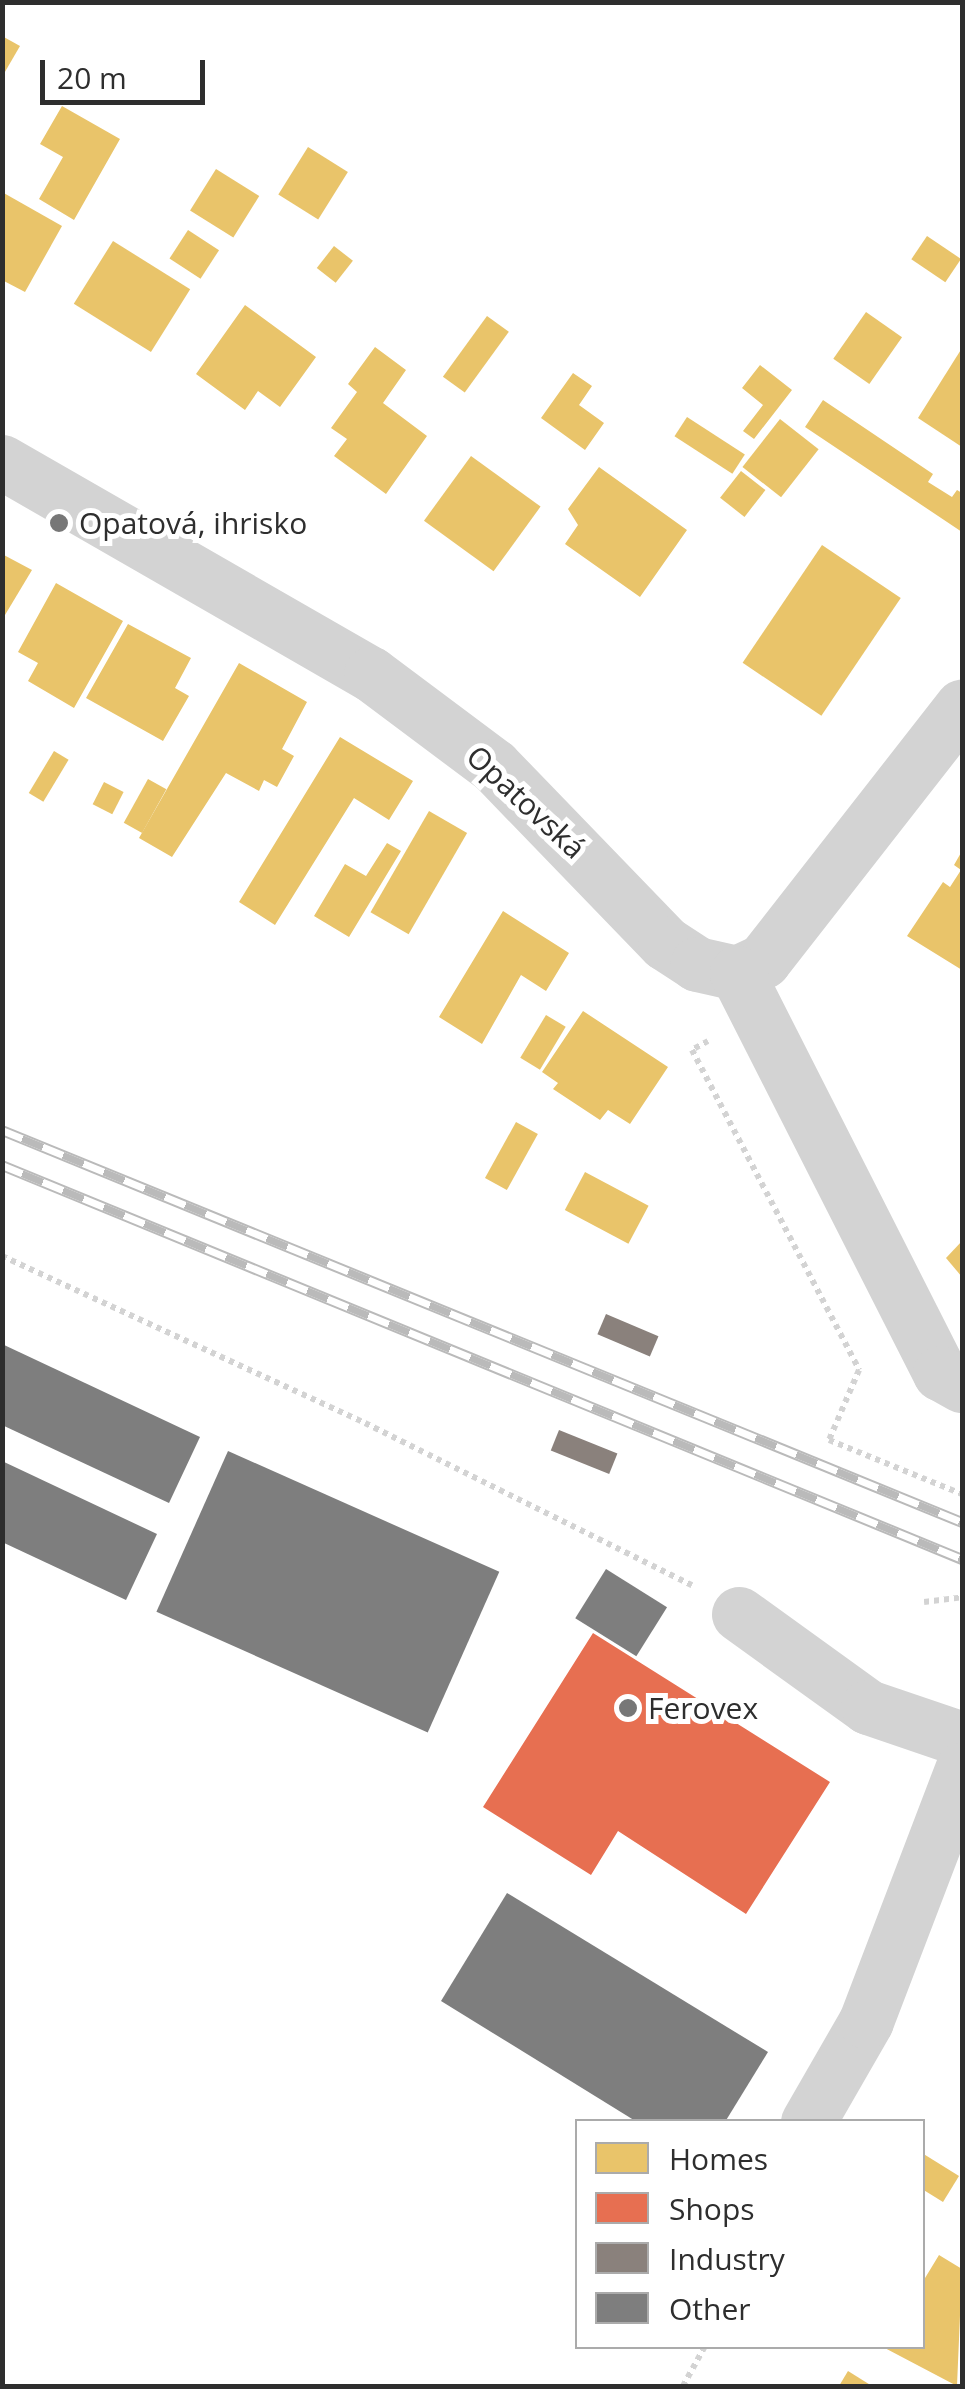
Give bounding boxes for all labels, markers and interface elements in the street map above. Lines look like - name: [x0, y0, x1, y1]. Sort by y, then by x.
- scale bar: [45, 40, 210, 102]
- text: 20 m: [57, 57, 127, 98]
- place label: Opatová, ihrisko: [79, 505, 307, 541]
- marker: Opatová, ihrisko: [48, 512, 70, 534]
- street label: Opatovská: [459, 738, 593, 866]
- place label: Ferovex: [648, 1690, 758, 1726]
- marker: Ferovex: [617, 1697, 639, 1719]
- legend: [575, 2119, 925, 2349]
- text: Homes: [669, 2138, 768, 2179]
- text: Shops: [669, 2188, 755, 2229]
- text: Industry: [669, 2238, 785, 2279]
- text: Other: [669, 2288, 751, 2329]

